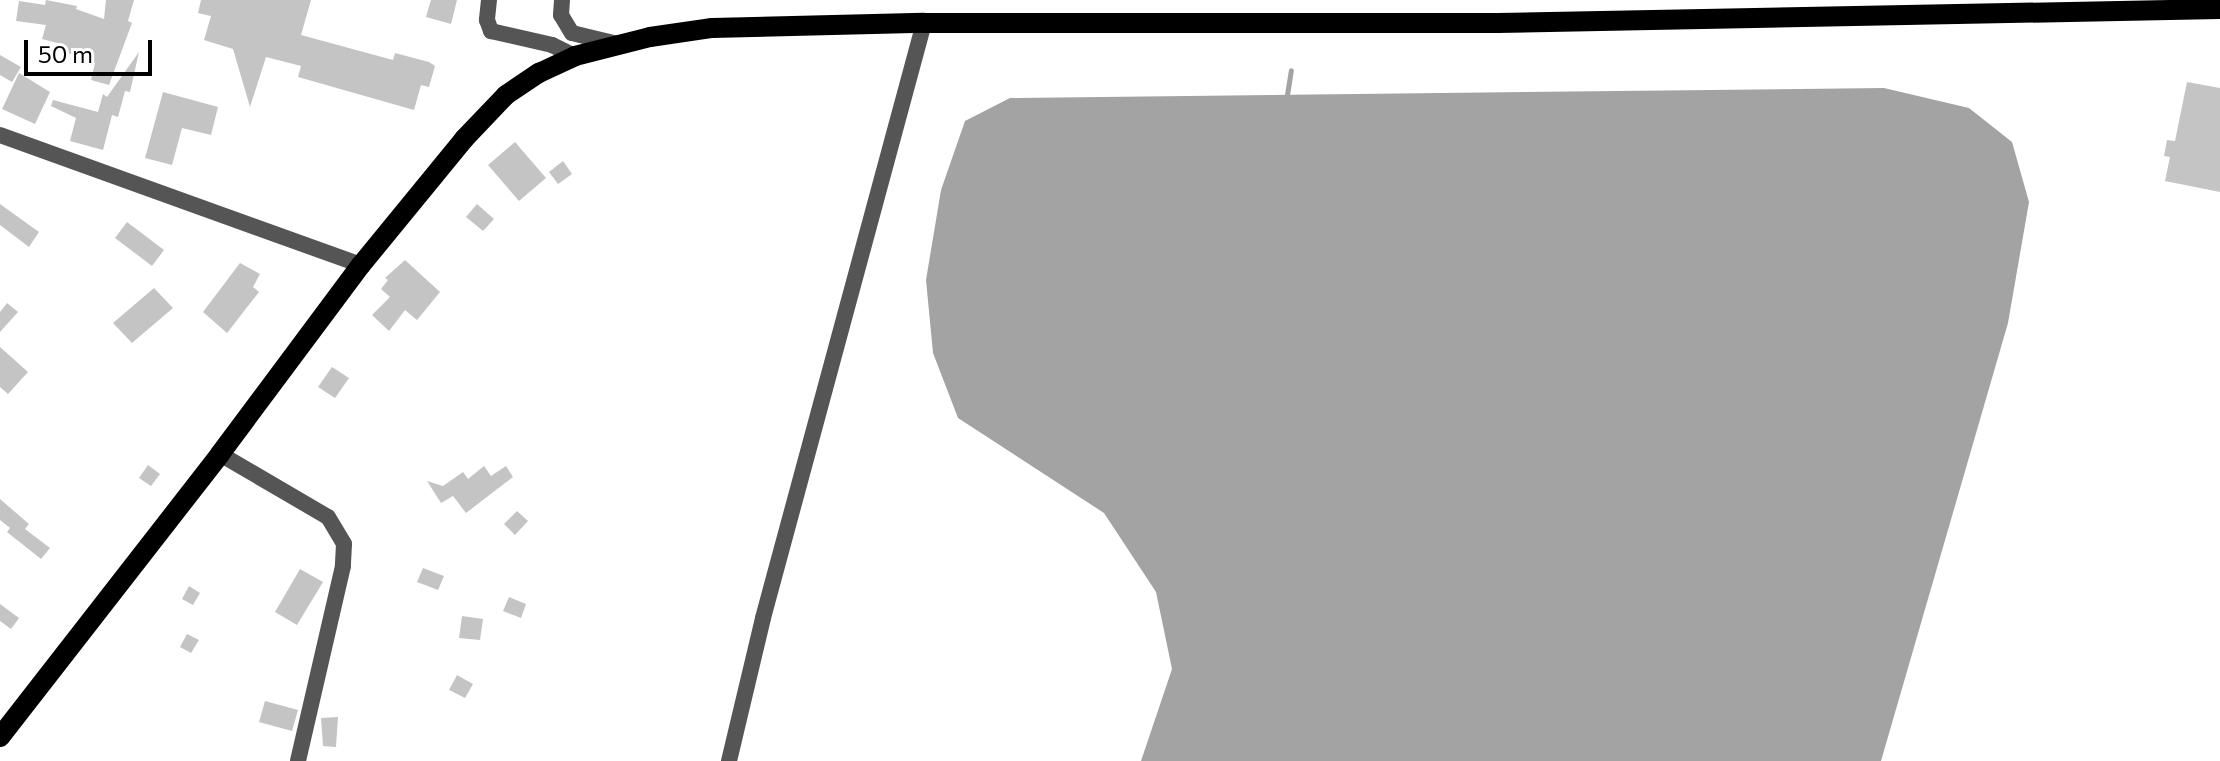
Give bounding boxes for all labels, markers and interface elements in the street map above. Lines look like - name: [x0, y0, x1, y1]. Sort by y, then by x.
- scale bar: [28, 24, 156, 74]
- text: 50 m: [38, 39, 93, 68]

